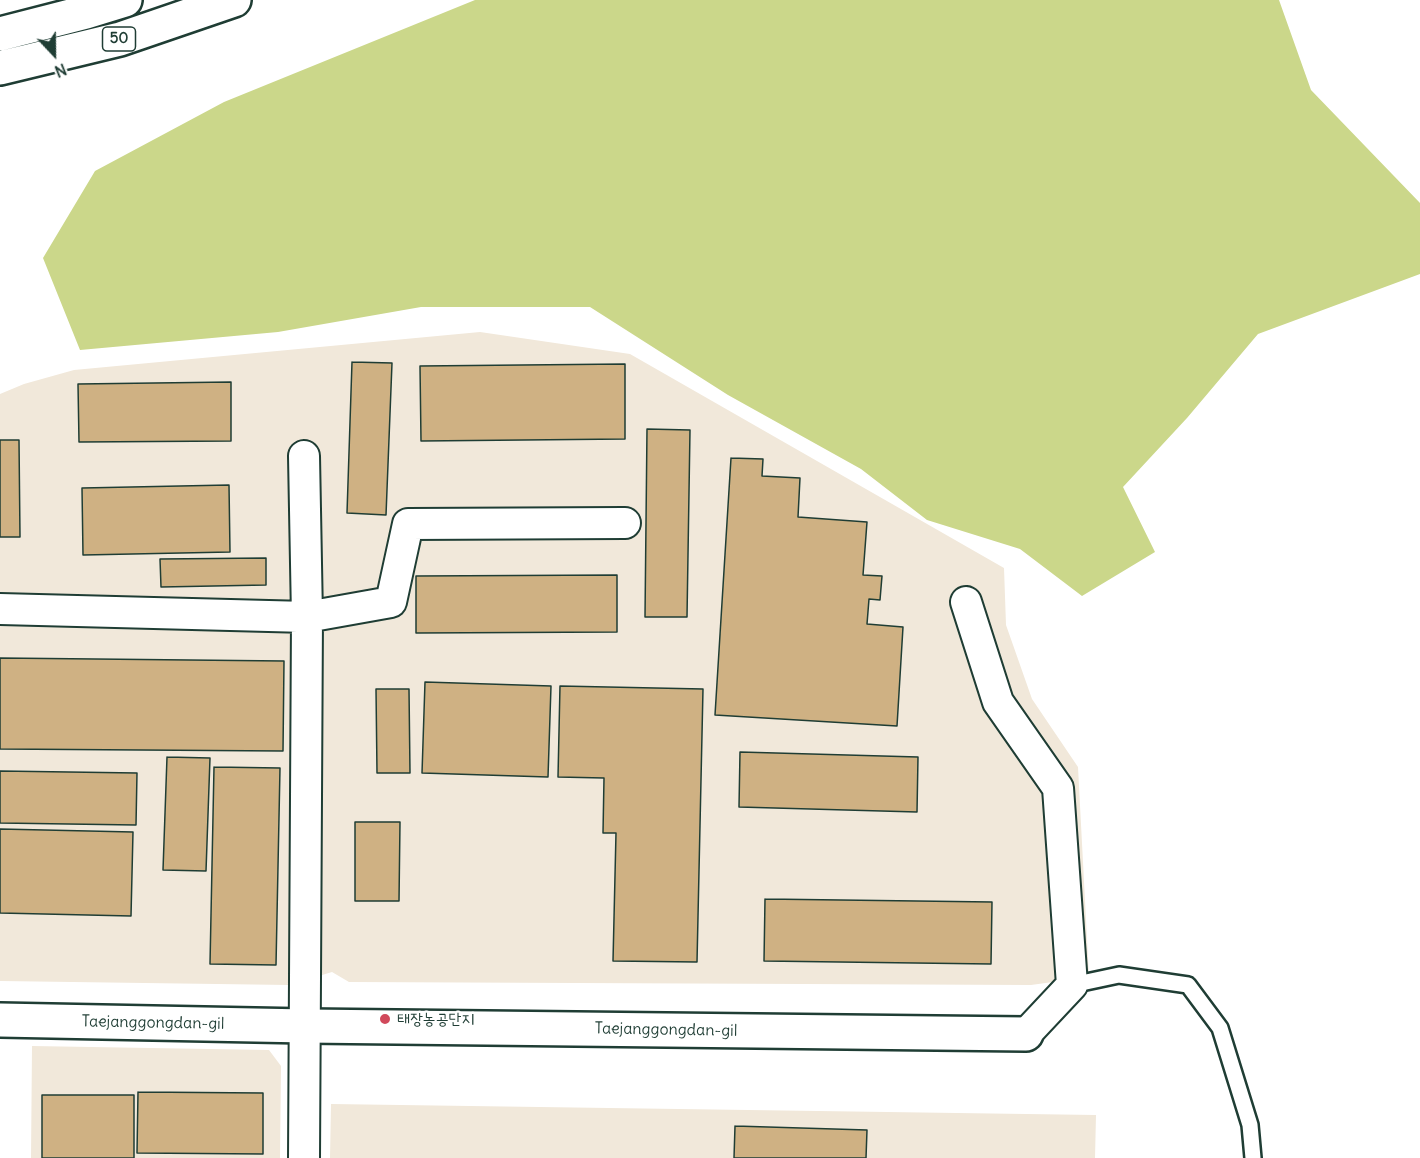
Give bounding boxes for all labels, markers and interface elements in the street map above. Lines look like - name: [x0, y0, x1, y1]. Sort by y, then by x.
- north arrow: [24, 24, 84, 84]
- road number: 50: [102, 27, 136, 51]
- text: N: [52, 59, 70, 82]
- place label: 태장농공단지: [397, 1009, 474, 1029]
- street label: Taejanggongdan-gil: [82, 1012, 224, 1034]
- marker: 태장농공단지: [378, 1012, 392, 1026]
- street label: Taejanggongdan-gil: [595, 1019, 737, 1041]

